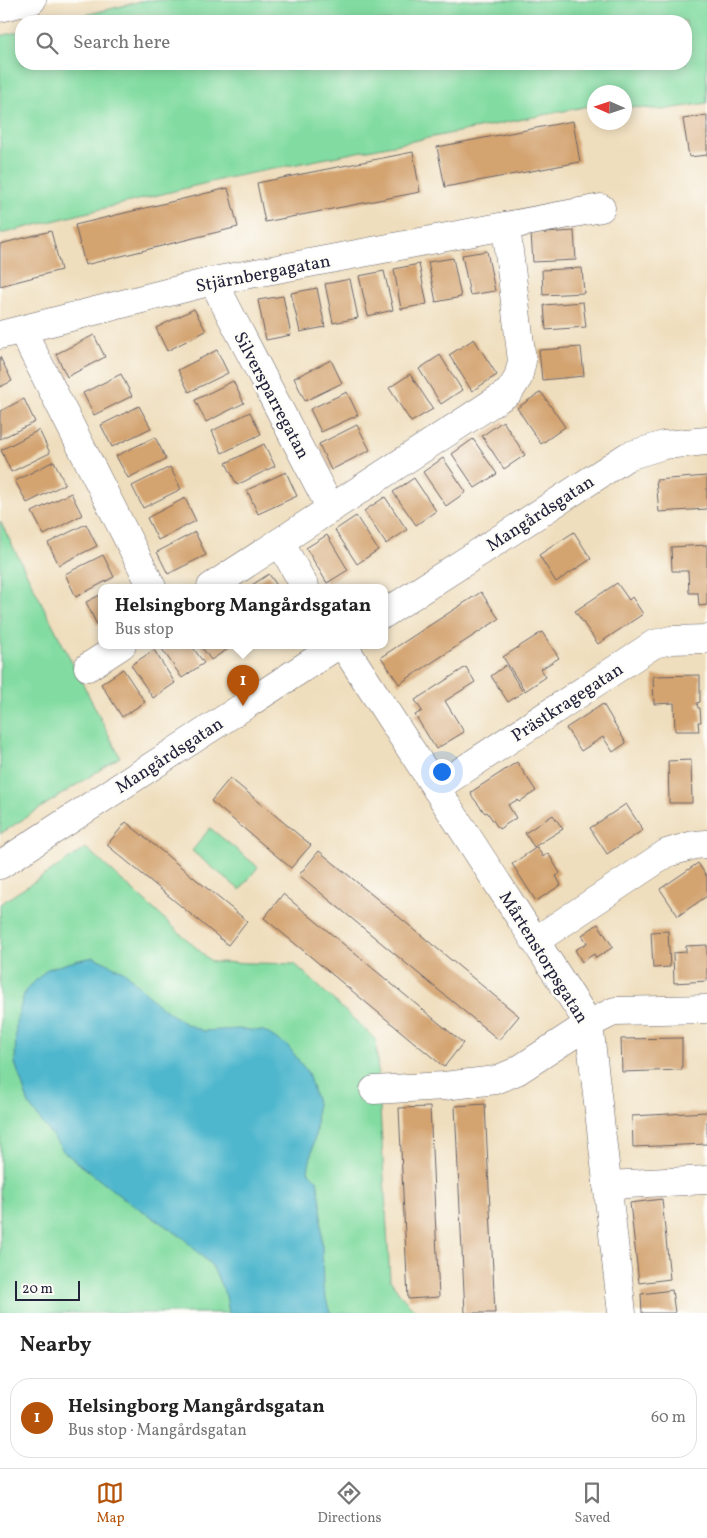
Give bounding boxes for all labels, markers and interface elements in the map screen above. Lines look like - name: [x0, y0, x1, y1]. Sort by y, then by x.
- search box: [15, 15, 692, 70]
- icon: search: [33, 29, 61, 57]
- text: Search here: [73, 30, 170, 56]
- north arrow: [587, 85, 632, 130]
- street label: Stjärnbergagatan: [194, 249, 333, 300]
- street label: Silversparregatan: [227, 328, 315, 464]
- street label: Mangårdsgatan: [482, 470, 600, 558]
- popup: [98, 584, 388, 649]
- text: Helsingborg Mangårdsgatan: [115, 593, 371, 619]
- text: Bus stop: [115, 619, 174, 641]
- street label: Prästkragegatan: [507, 658, 629, 749]
- pin: 1: [227, 665, 259, 706]
- street label: Mangårdsgatan: [111, 712, 229, 800]
- your location: [429, 759, 455, 785]
- street label: Mårtenstorpsgatan: [492, 887, 594, 1029]
- scale bar: [15, 1278, 80, 1301]
- text: 20 m: [22, 1280, 53, 1299]
- text: Nearby: [20, 1331, 91, 1360]
- text: Helsingborg Mangårdsgatan: [68, 1394, 325, 1420]
- text: 1: [34, 1407, 40, 1429]
- text: 60 m: [651, 1407, 686, 1429]
- text: Bus stop · Mangårdsgatan: [68, 1420, 247, 1442]
- tab: Map: [96, 1479, 124, 1528]
- tab: Directions: [317, 1479, 382, 1528]
- tab: Saved: [574, 1479, 611, 1528]

